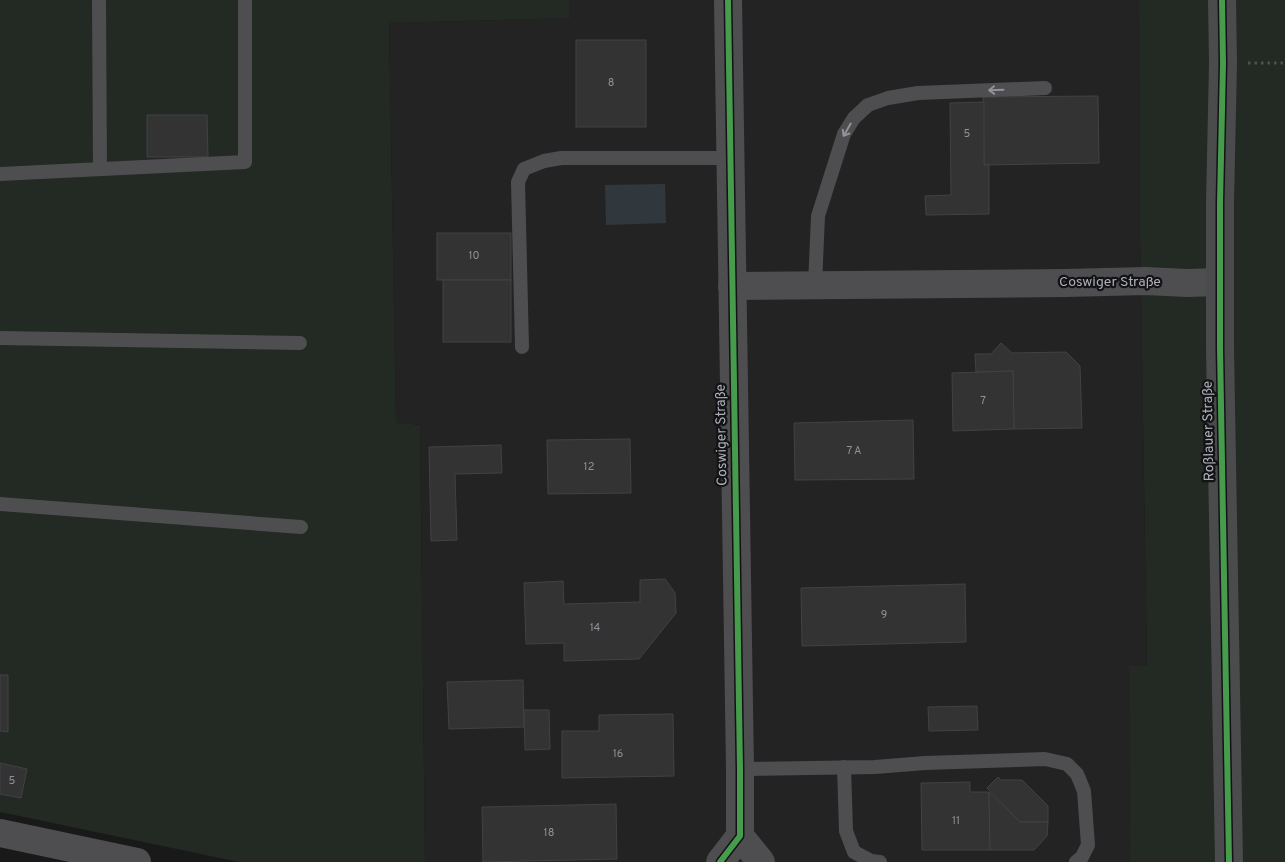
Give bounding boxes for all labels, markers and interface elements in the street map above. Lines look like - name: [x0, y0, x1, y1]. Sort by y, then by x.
- house number: 8: [608, 76, 614, 90]
- one-way arrow: [988, 85, 1004, 95]
- one-way arrow: [842, 122, 852, 137]
- house number: 5: [964, 127, 971, 141]
- house number: 10: [468, 249, 480, 263]
- street label: Coswiger Straße: [1059, 274, 1161, 291]
- street label: Roßlauer Straße: [1200, 381, 1218, 481]
- street label: Coswiger Straße: [713, 384, 731, 486]
- house number: 7: [980, 394, 986, 408]
- house number: 7 A: [847, 444, 861, 458]
- house number: 12: [584, 460, 594, 474]
- house number: 9: [881, 608, 887, 622]
- house number: 14: [590, 621, 601, 635]
- house number: 16: [613, 747, 623, 761]
- house number: 5: [9, 774, 16, 788]
- house number: 11: [952, 814, 960, 828]
- house number: 18: [544, 826, 554, 840]

